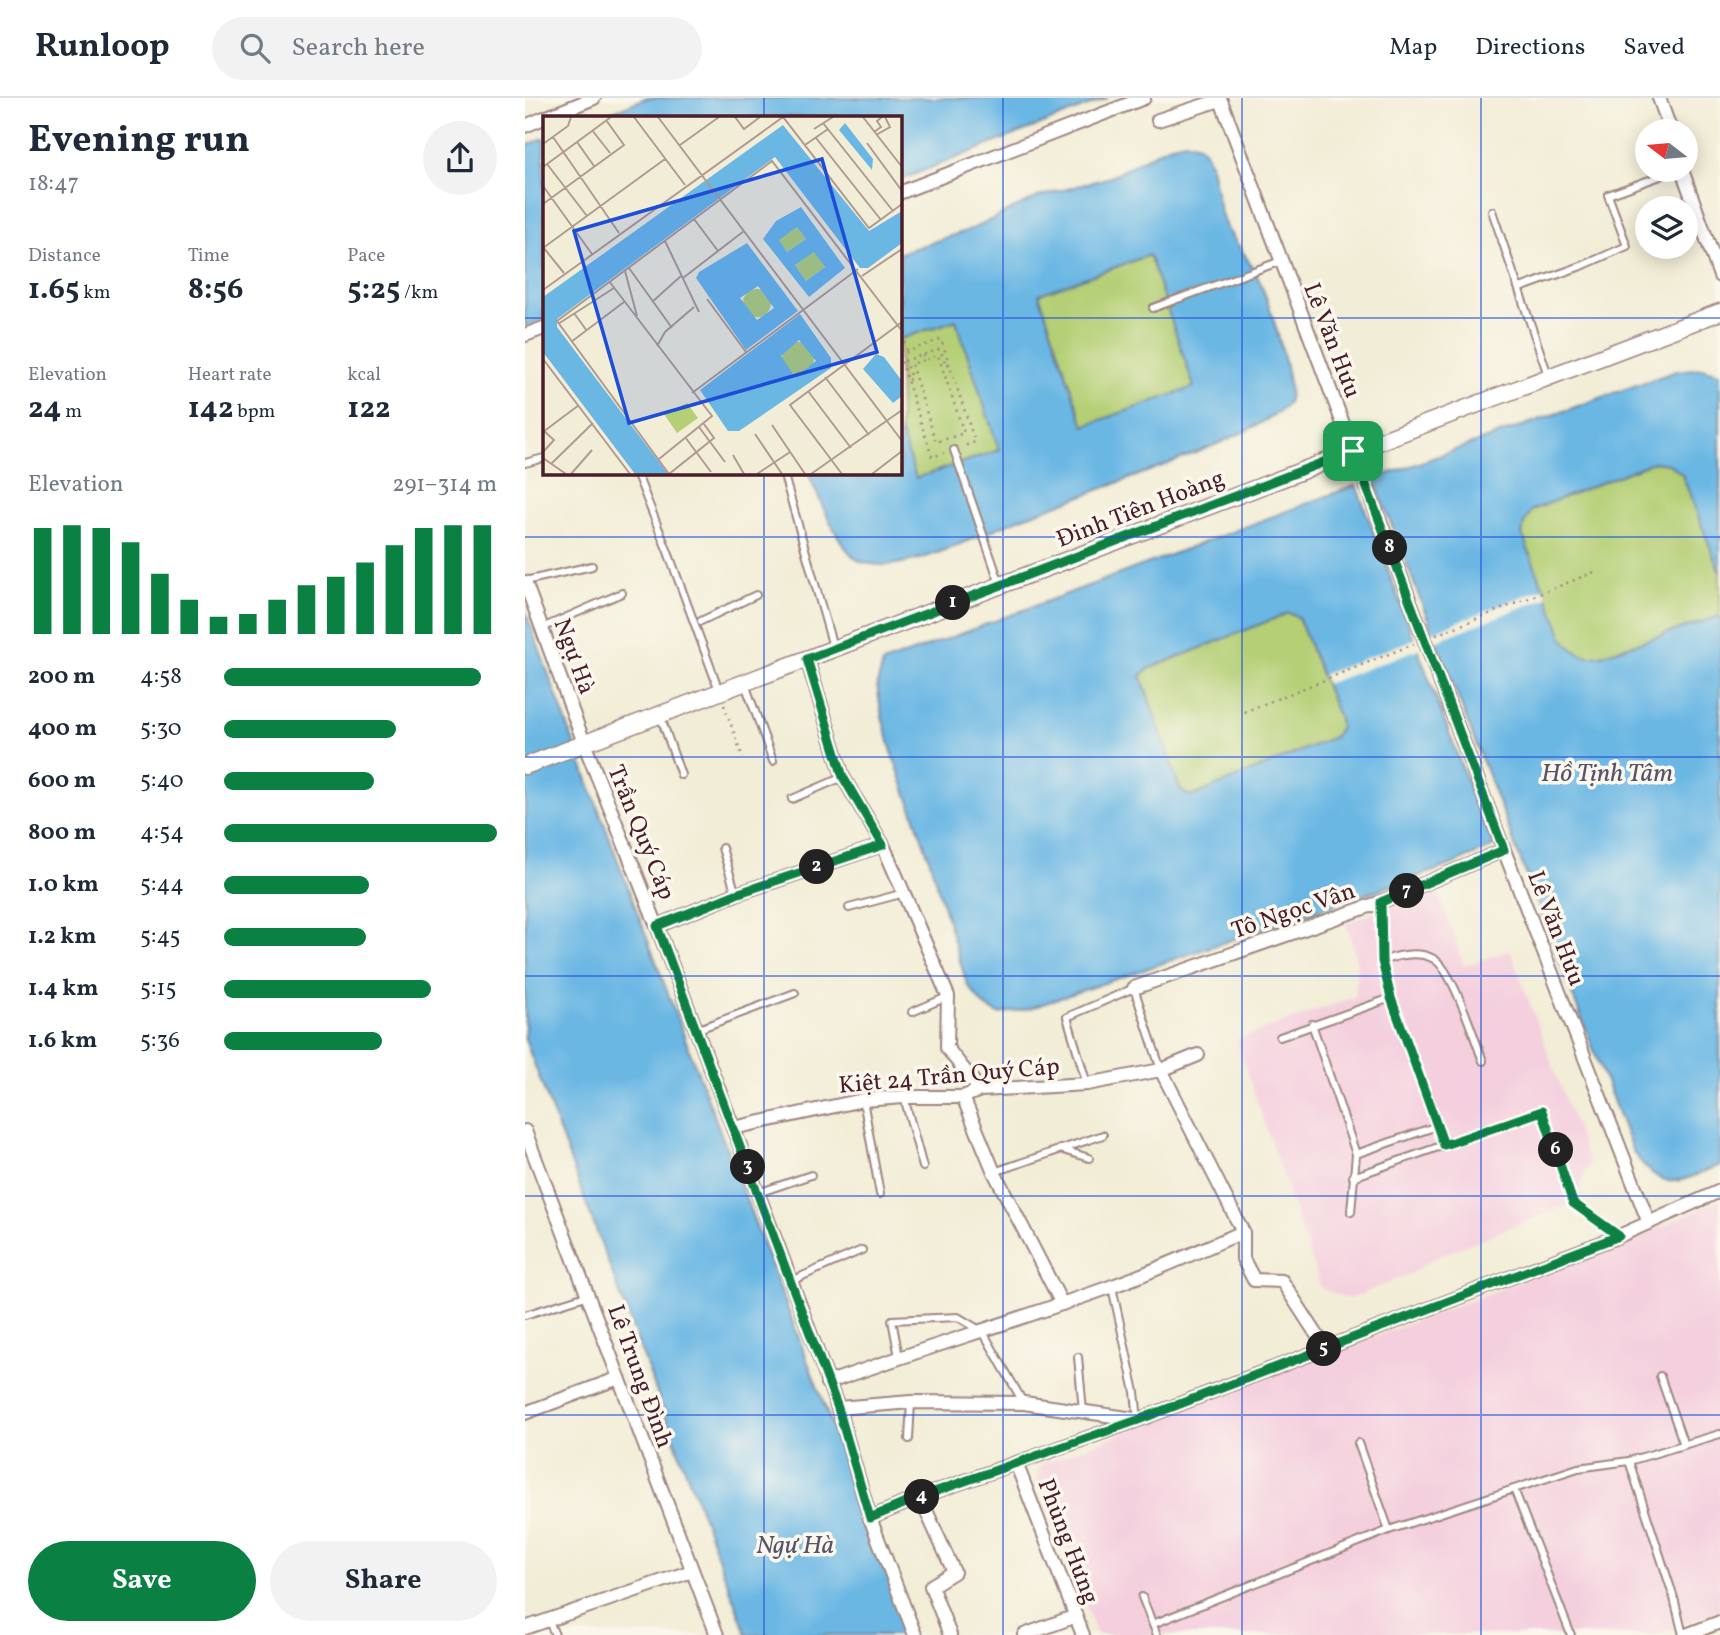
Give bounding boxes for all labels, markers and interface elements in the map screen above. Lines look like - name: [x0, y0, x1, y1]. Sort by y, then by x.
- search box: [212, 17, 702, 80]
- text: Runloop: [35, 25, 170, 71]
- icon: search: [236, 29, 274, 67]
- text: Search here: [292, 30, 425, 66]
- text: Map: [1389, 31, 1437, 65]
- text: Directions: [1475, 31, 1585, 65]
- text: Saved: [1623, 31, 1685, 65]
- text: Evening run: [28, 115, 250, 168]
- inset map: [543, 116, 901, 474]
- north arrow: [1635, 119, 1697, 182]
- map controls: [1635, 119, 1698, 259]
- button: share: [423, 121, 497, 195]
- text: 18:47: [28, 168, 79, 200]
- button: layers: [1635, 196, 1698, 259]
- text: Distance: [28, 243, 101, 269]
- text: Time: [188, 243, 229, 269]
- text: Pace: [347, 243, 385, 269]
- text: 1.65: [28, 269, 79, 311]
- text: 8:56: [188, 269, 243, 311]
- text: 5:25: [347, 269, 400, 311]
- street label: Lê Văn Hưu: [1294, 278, 1369, 403]
- text: km: [79, 280, 110, 306]
- text: /km: [400, 280, 438, 306]
- text: Elevation: [28, 362, 107, 388]
- text: Heart rate: [188, 362, 272, 388]
- text: kcal: [347, 362, 381, 388]
- text: 24: [28, 388, 61, 430]
- text: 142: [188, 388, 234, 430]
- text: 122: [347, 388, 391, 430]
- text: m: [61, 399, 82, 425]
- text: bpm: [234, 399, 275, 425]
- pin: [1323, 421, 1383, 481]
- icon: arrive: [1334, 432, 1372, 470]
- street label: Đinh Tiên Hoàng: [1052, 462, 1230, 558]
- text: Elevation: [28, 469, 124, 501]
- text: 291–314 m: [392, 469, 497, 501]
- pin: 8: [1373, 531, 1407, 566]
- text: 8: [1384, 534, 1395, 560]
- pin: 1: [935, 586, 971, 620]
- text: 1: [949, 589, 956, 615]
- street label: Ngự Hà: [544, 614, 603, 700]
- text: 200 m: [28, 661, 95, 693]
- text: 4:58: [140, 661, 182, 693]
- text: 400 m: [28, 713, 97, 745]
- text: 5:30: [140, 713, 182, 745]
- water label: Hồ Tịnh Tâm: [1541, 756, 1673, 792]
- street label: Trần Quý Cáp: [598, 760, 683, 905]
- text: 600 m: [28, 765, 96, 797]
- text: 5:40: [140, 765, 184, 797]
- text: 800 m: [28, 817, 96, 849]
- text: 4:54: [140, 817, 184, 849]
- pin: 2: [799, 850, 835, 884]
- text: 2: [812, 853, 821, 879]
- street label: Lê Văn Hưu: [1518, 866, 1593, 991]
- text: 1.0 km: [28, 869, 99, 901]
- text: 5:44: [140, 869, 184, 901]
- pin: 7: [1389, 874, 1425, 908]
- street label: Tô Ngọc Vân: [1227, 875, 1360, 949]
- text: 7: [1402, 877, 1411, 903]
- text: 1.2 km: [28, 921, 97, 953]
- text: 5:45: [140, 921, 181, 953]
- text: 1.4 km: [28, 973, 99, 1005]
- text: 5:15: [140, 973, 176, 1005]
- text: 1.6 km: [28, 1025, 97, 1057]
- text: 5:36: [140, 1025, 180, 1057]
- street label: Kiệt 24 Trần Quý Cáp: [837, 1050, 1061, 1104]
- pin: 6: [1539, 1132, 1573, 1168]
- text: 6: [1550, 1136, 1561, 1162]
- pin: 3: [731, 1150, 766, 1184]
- text: 3: [743, 1153, 752, 1179]
- street label: Lê Trung Đình: [597, 1300, 681, 1453]
- pin: 5: [1307, 1332, 1341, 1366]
- text: 5: [1319, 1335, 1328, 1361]
- street label: Phùng Hưng: [1028, 1474, 1107, 1609]
- pin: 4: [905, 1480, 939, 1514]
- text: 4: [916, 1483, 927, 1509]
- water label: Ngự Hà: [756, 1528, 834, 1564]
- button: Save: [28, 1541, 256, 1621]
- button: Share: [270, 1541, 497, 1621]

